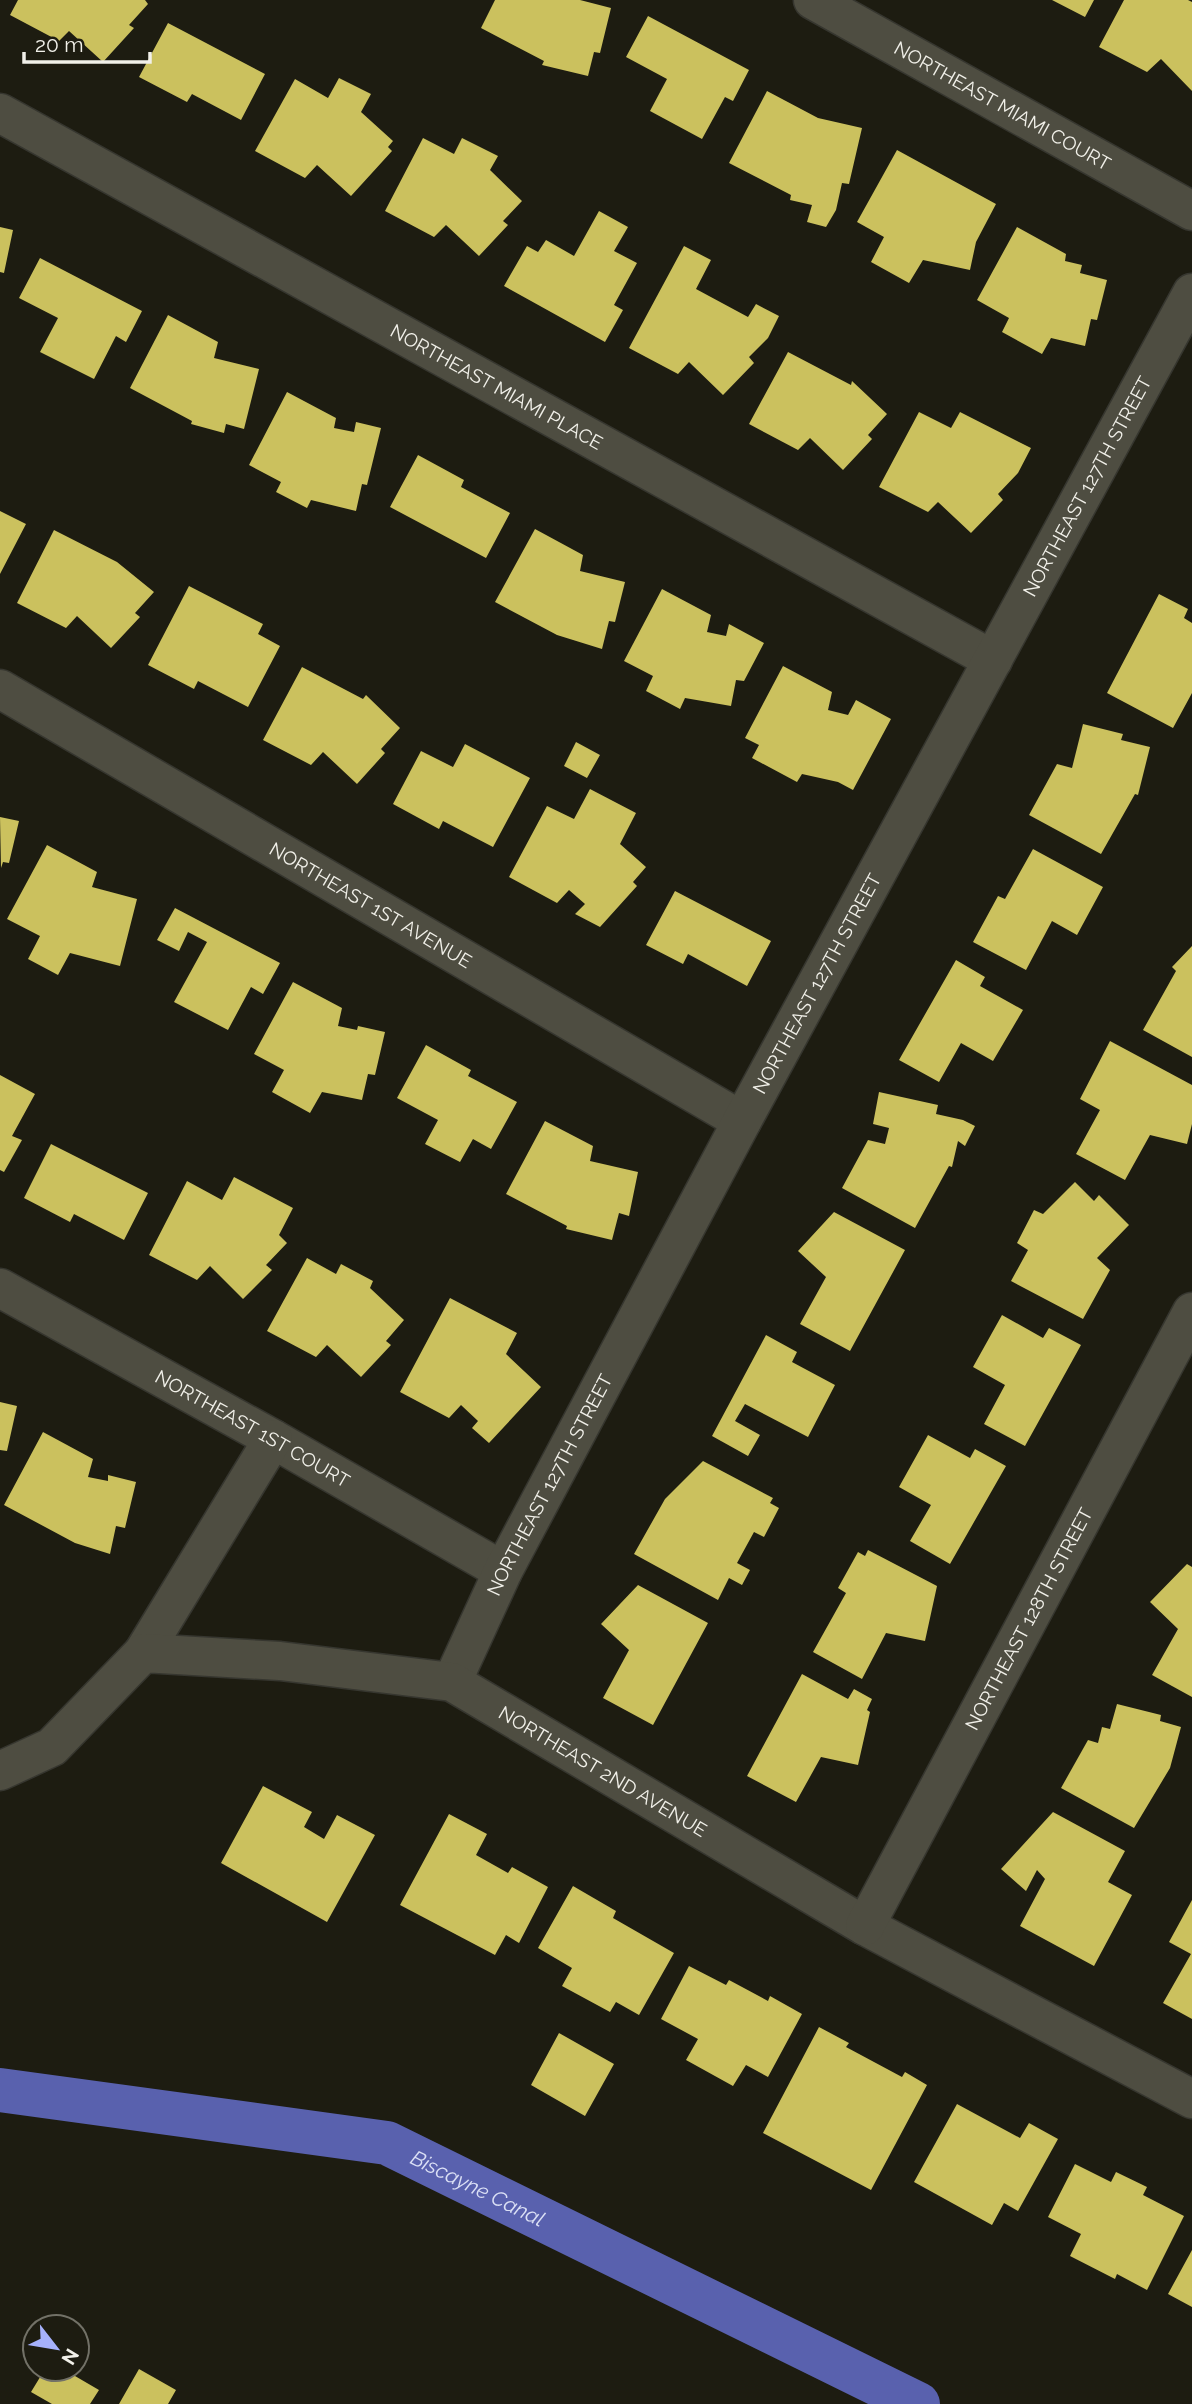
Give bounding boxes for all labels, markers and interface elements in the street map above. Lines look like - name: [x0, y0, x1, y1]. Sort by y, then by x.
- scale bar: [24, 21, 150, 65]
- text: 20 m: [35, 32, 83, 57]
- street label: NORTHEAST MIAMI COURT: [890, 37, 1115, 175]
- street label: NORTHEAST MIAMI PLACE: [387, 319, 607, 454]
- street label: NORTHEAST 127TH STREET: [1018, 372, 1156, 600]
- street label: NORTHEAST 1ST AVENUE: [266, 837, 476, 972]
- street label: NORTHEAST 127TH STREET: [748, 869, 886, 1098]
- street label: NORTHEAST 1ST COURT: [152, 1365, 354, 1492]
- street label: NORTHEAST 127TH STREET: [482, 1370, 617, 1599]
- street label: NORTHEAST 128TH STREET: [960, 1504, 1097, 1734]
- street label: NORTHEAST 2ND AVENUE: [495, 1701, 711, 1841]
- water label: Biscayne Canal: [407, 2144, 549, 2231]
- north arrow: [21, 2313, 91, 2383]
- text: N: [57, 2345, 84, 2369]

